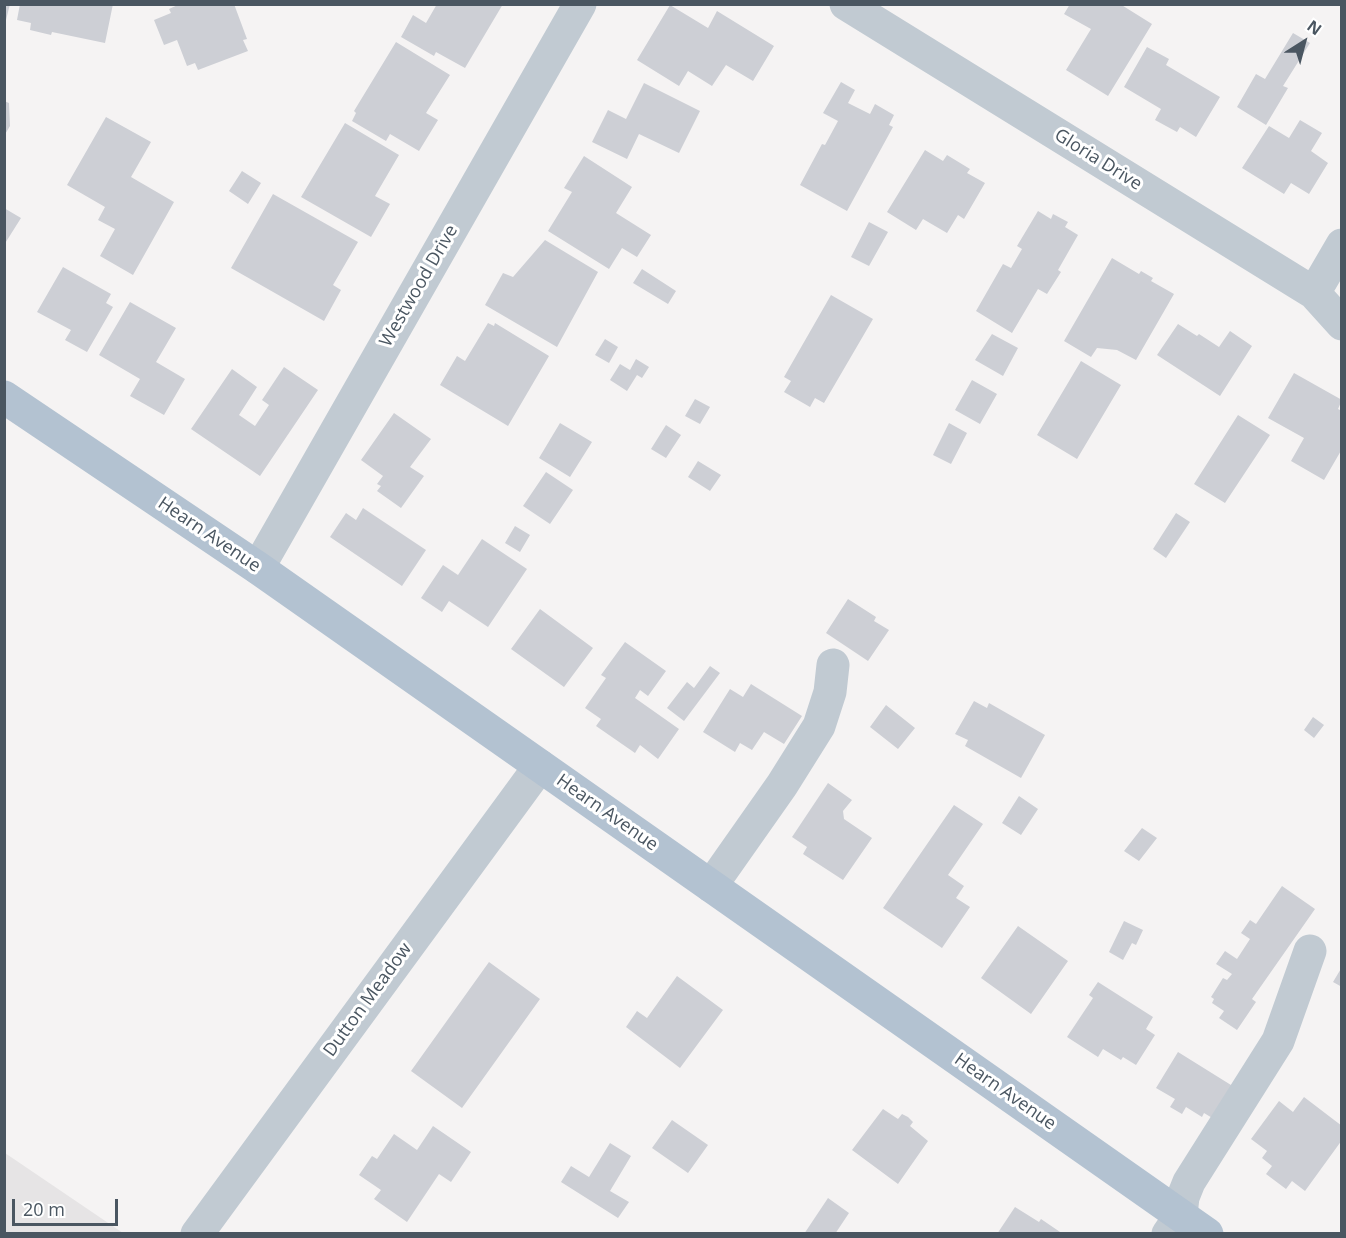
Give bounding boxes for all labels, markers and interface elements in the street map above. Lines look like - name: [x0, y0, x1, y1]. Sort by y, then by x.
- north arrow: [1274, 12, 1334, 72]
- text: N: [1303, 15, 1326, 40]
- street label: Gloria Drive: [1050, 125, 1146, 195]
- street label: Westwood Drive: [375, 221, 463, 351]
- street label: Hearn Avenue: [154, 493, 264, 577]
- street label: Hearn Avenue: [552, 770, 662, 856]
- street label: Dutton Meadow: [319, 939, 417, 1061]
- street label: Hearn Avenue: [950, 1049, 1060, 1135]
- scale bar: [15, 1187, 122, 1225]
- text: 20 m: [23, 1197, 65, 1221]

